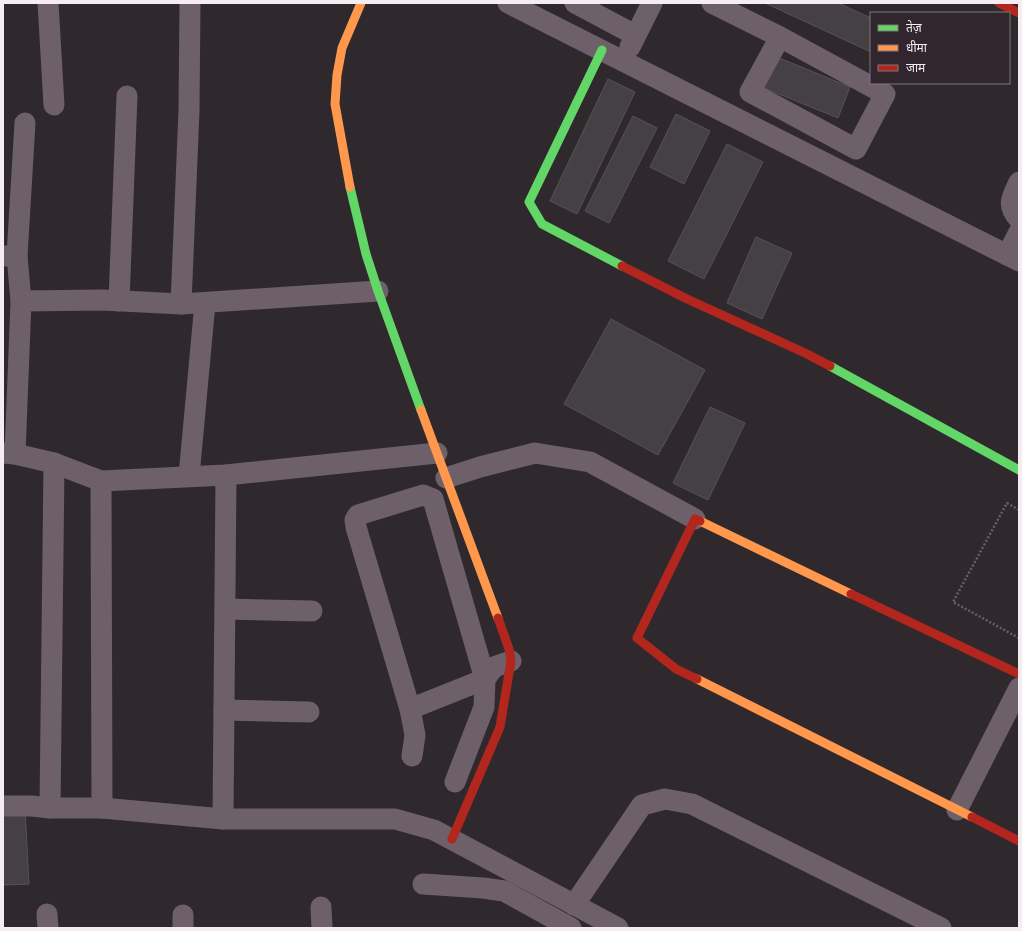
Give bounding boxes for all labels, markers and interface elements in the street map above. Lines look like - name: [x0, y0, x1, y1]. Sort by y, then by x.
- legend: [870, 12, 1010, 84]
- text: तेज़: [906, 20, 923, 35]
- text: धीमा: [906, 40, 928, 55]
- text: जाम: [906, 60, 926, 75]

